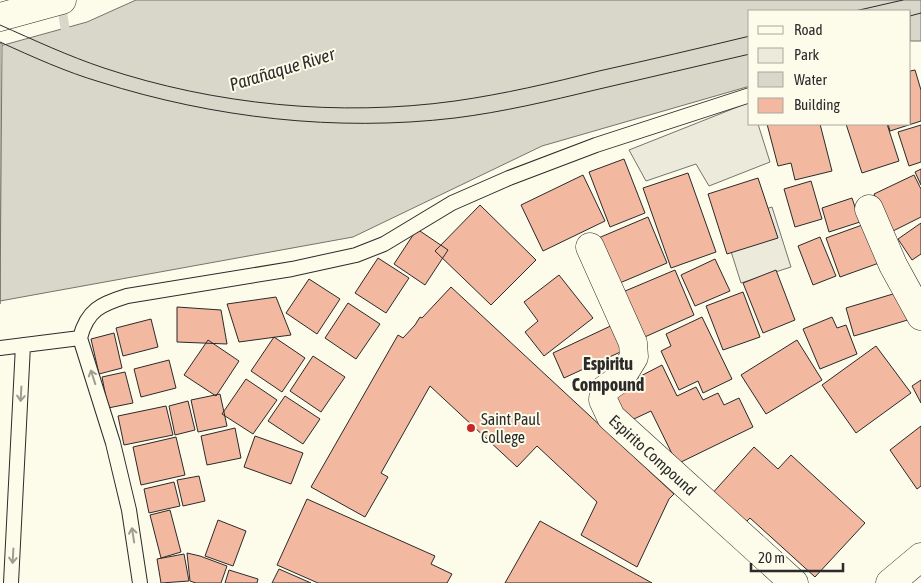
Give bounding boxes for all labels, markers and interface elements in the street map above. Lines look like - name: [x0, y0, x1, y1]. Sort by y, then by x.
- legend: [748, 10, 911, 125]
- text: Road: [794, 21, 823, 38]
- water label: Parañaque River: [227, 43, 338, 95]
- text: Park: [794, 46, 819, 63]
- text: Water: [794, 71, 827, 88]
- text: Building: [794, 96, 840, 113]
- district label: Espiritu Compound: [572, 353, 644, 395]
- one-way arrow: [88, 370, 98, 386]
- one-way arrow: [16, 386, 25, 402]
- place label: Saint Paul College: [481, 410, 541, 447]
- street label: Espirito Compound: [606, 411, 700, 499]
- marker: Saint Paul College: [465, 422, 477, 434]
- one-way arrow: [128, 527, 138, 543]
- scale bar: [751, 540, 844, 572]
- one-way arrow: [8, 548, 17, 564]
- text: 20 m: [758, 549, 785, 566]

